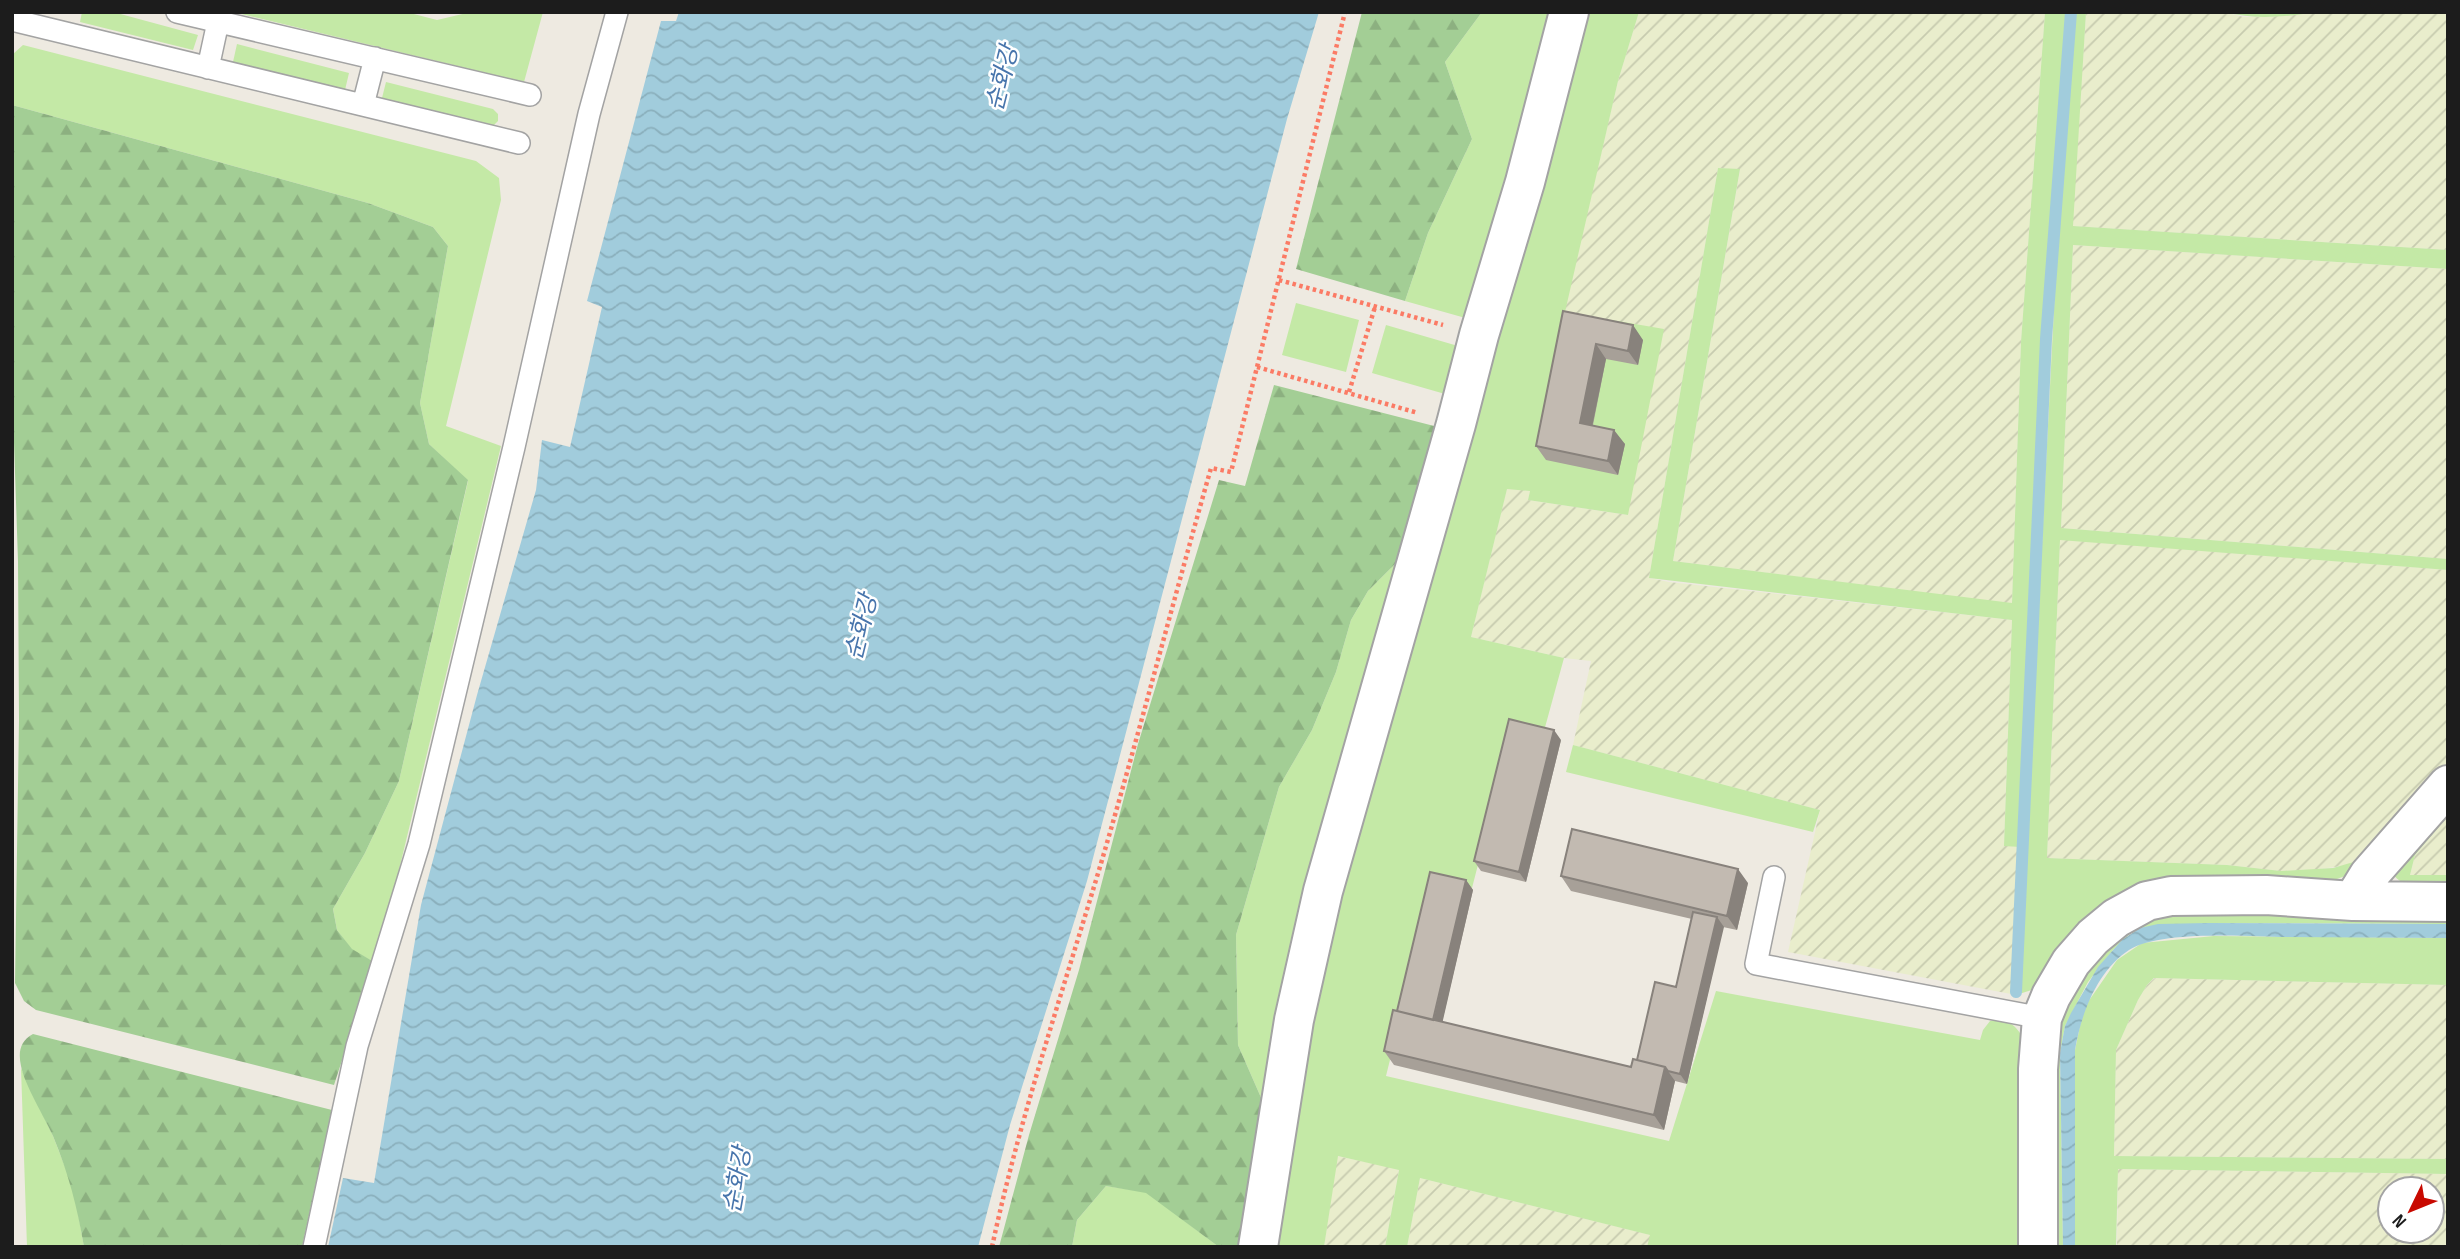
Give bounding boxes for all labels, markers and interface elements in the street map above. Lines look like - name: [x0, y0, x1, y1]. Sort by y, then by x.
- water label: 순화강: [980, 40, 1025, 114]
- water label: 순화강: [839, 589, 884, 663]
- water label: 순화강: [717, 1142, 758, 1215]
- north arrow: [2376, 1175, 2446, 1245]
- text: N: [2388, 1209, 2412, 1232]

